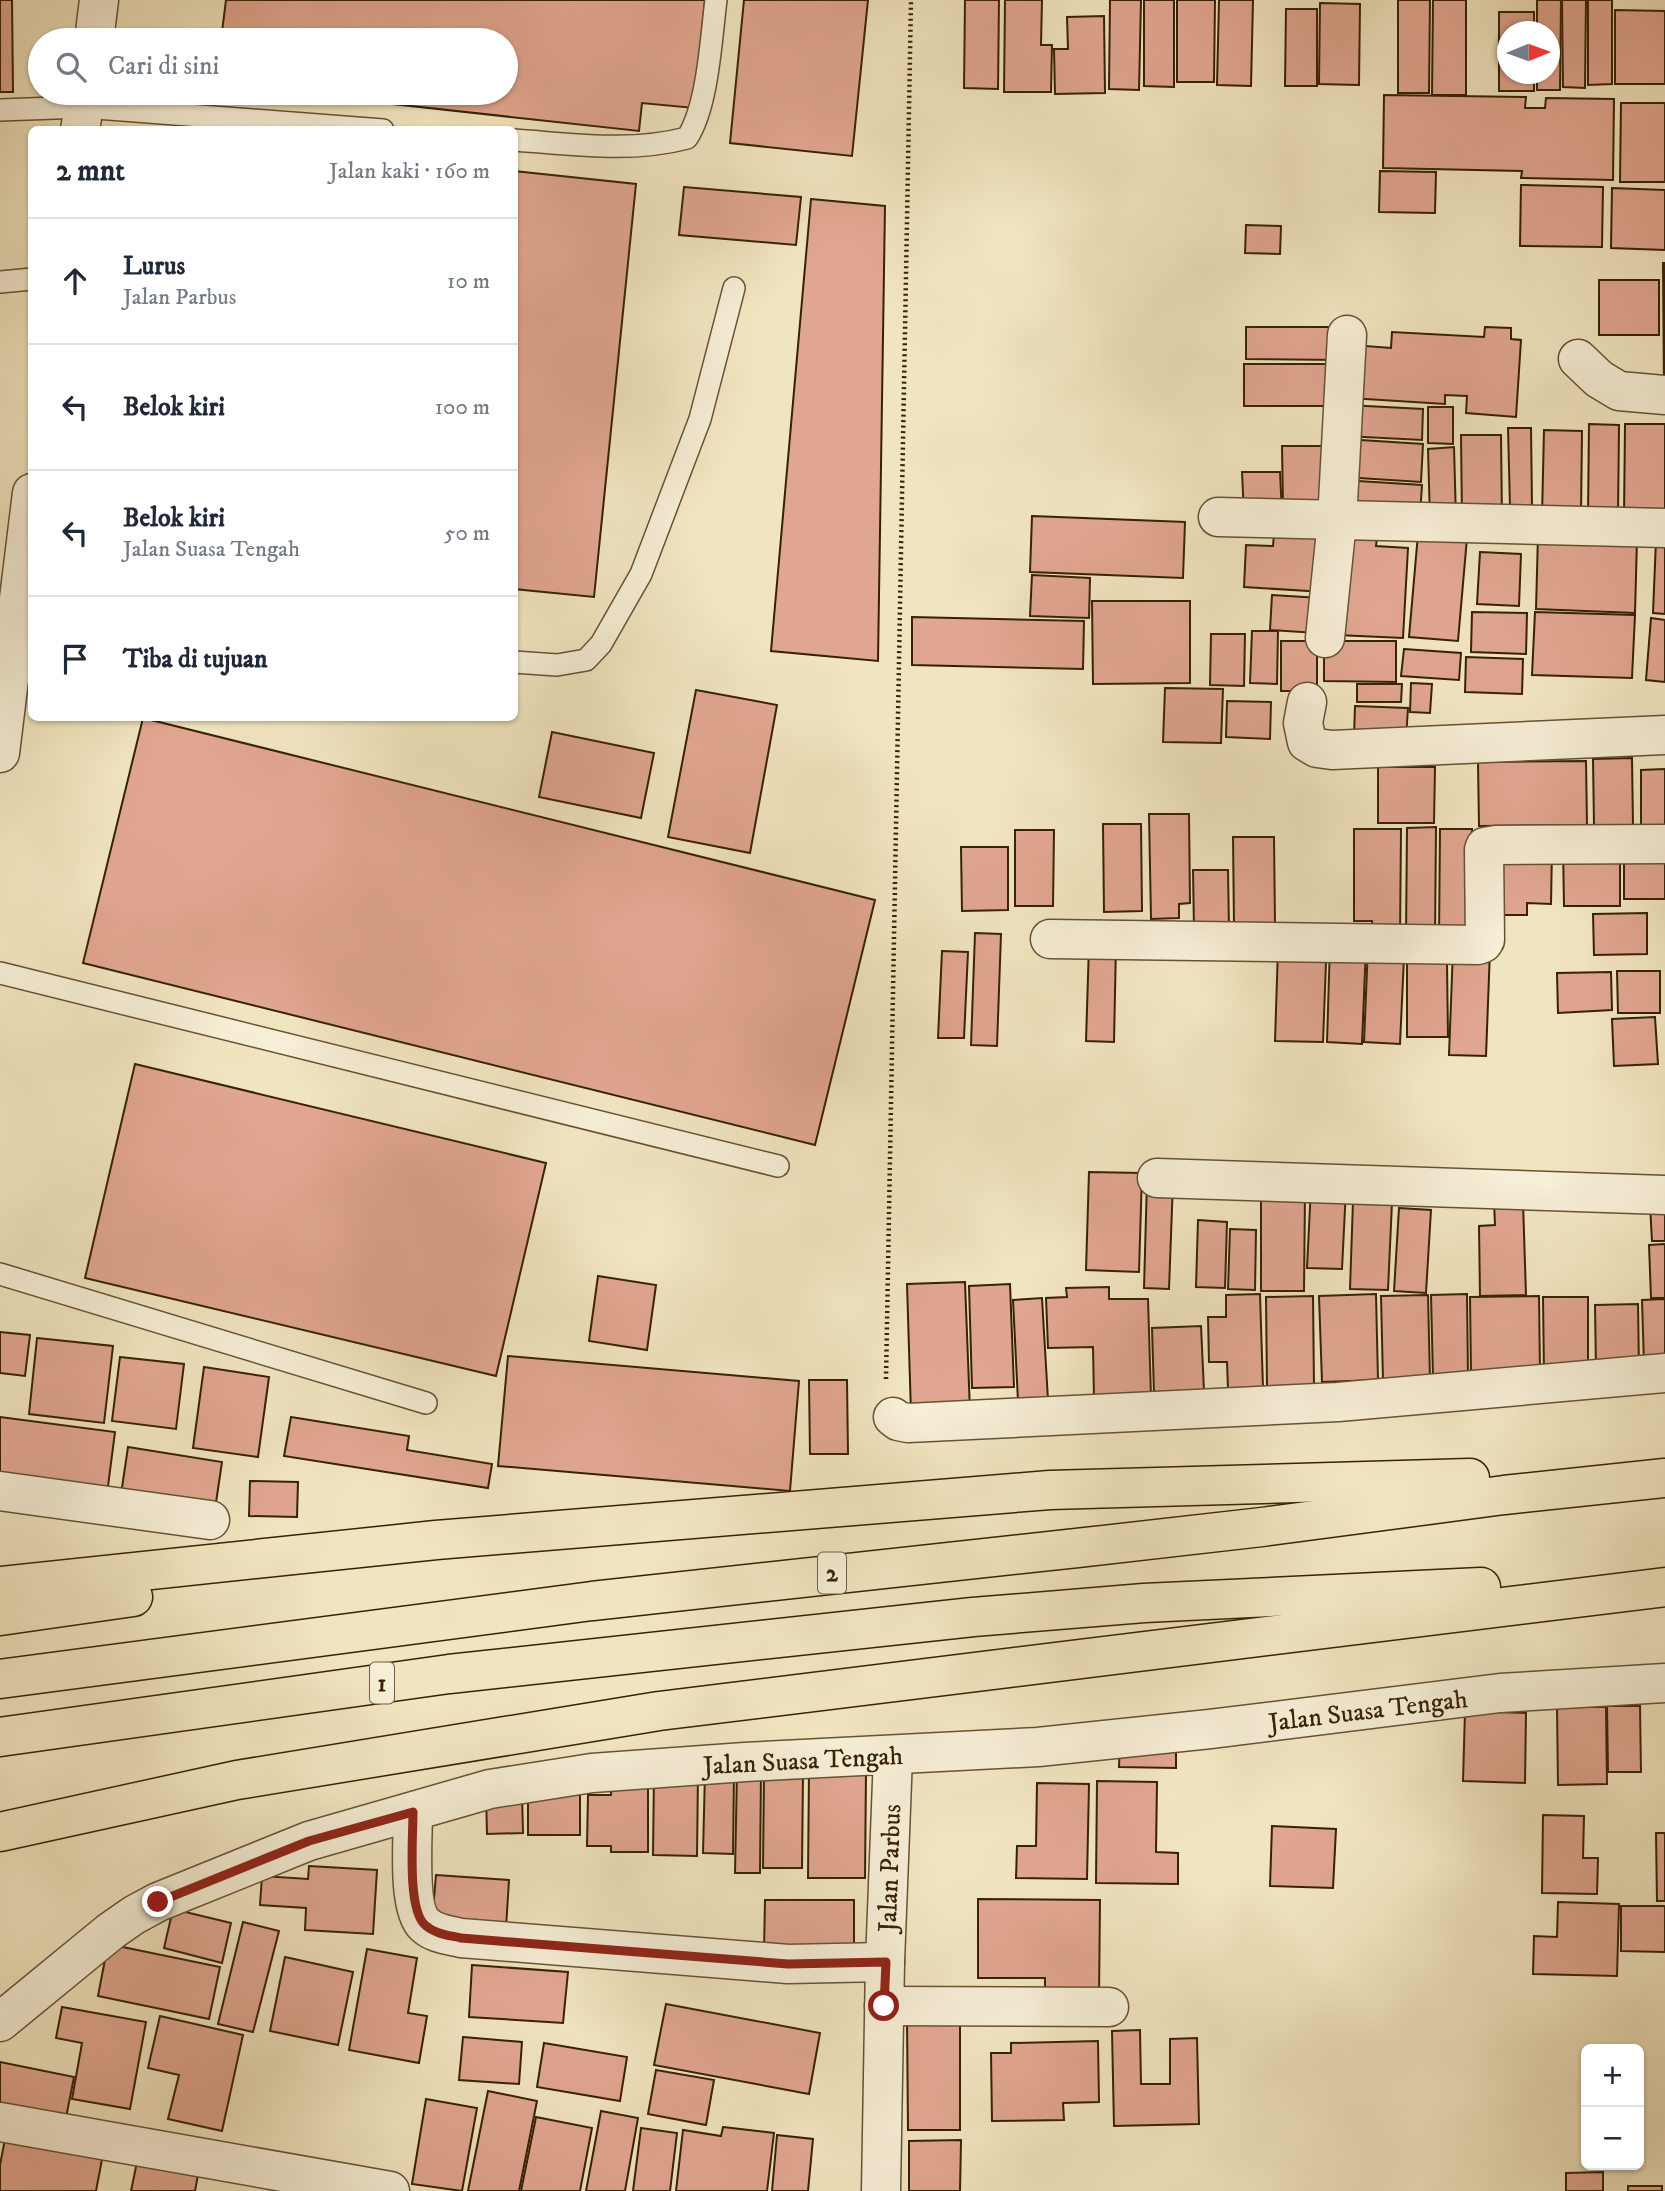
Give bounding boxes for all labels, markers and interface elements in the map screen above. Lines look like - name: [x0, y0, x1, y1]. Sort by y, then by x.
- north arrow: [1497, 21, 1560, 84]
- search box: [28, 28, 518, 105]
- icon: search: [52, 48, 90, 86]
- text: Cari di sini: [108, 50, 219, 83]
- text: 2 mnt: [56, 153, 125, 190]
- text: Jalan kaki · 160 m: [329, 157, 490, 186]
- text: Lurus: [123, 250, 185, 283]
- icon: ahead: [56, 262, 94, 300]
- text: 10 m: [447, 267, 490, 296]
- text: Jalan Parbus: [123, 283, 236, 312]
- icon: left: [56, 388, 94, 426]
- text: Belok kiri: [123, 391, 225, 424]
- text: 100 m: [435, 393, 490, 422]
- text: Belok kiri: [123, 502, 225, 535]
- icon: left: [56, 514, 94, 552]
- text: 50 m: [444, 519, 490, 548]
- text: Jalan Suasa Tengah: [123, 535, 300, 564]
- icon: arrive: [56, 640, 94, 678]
- text: Tiba di tujuan: [123, 643, 268, 676]
- road number: 2: [818, 1553, 846, 1594]
- road number: 1: [370, 1662, 394, 1703]
- street label: Jalan Suasa Tengah: [1265, 1683, 1470, 1740]
- street label: Jalan Suasa Tengah: [700, 1740, 904, 1783]
- street label: Jalan Parbus: [872, 1803, 909, 1935]
- route end: [142, 1886, 173, 1917]
- route start: [868, 1990, 899, 2021]
- map controls: [1581, 2044, 1644, 2170]
- button: +: [1581, 2044, 1644, 2107]
- button: −: [1581, 2107, 1644, 2170]

